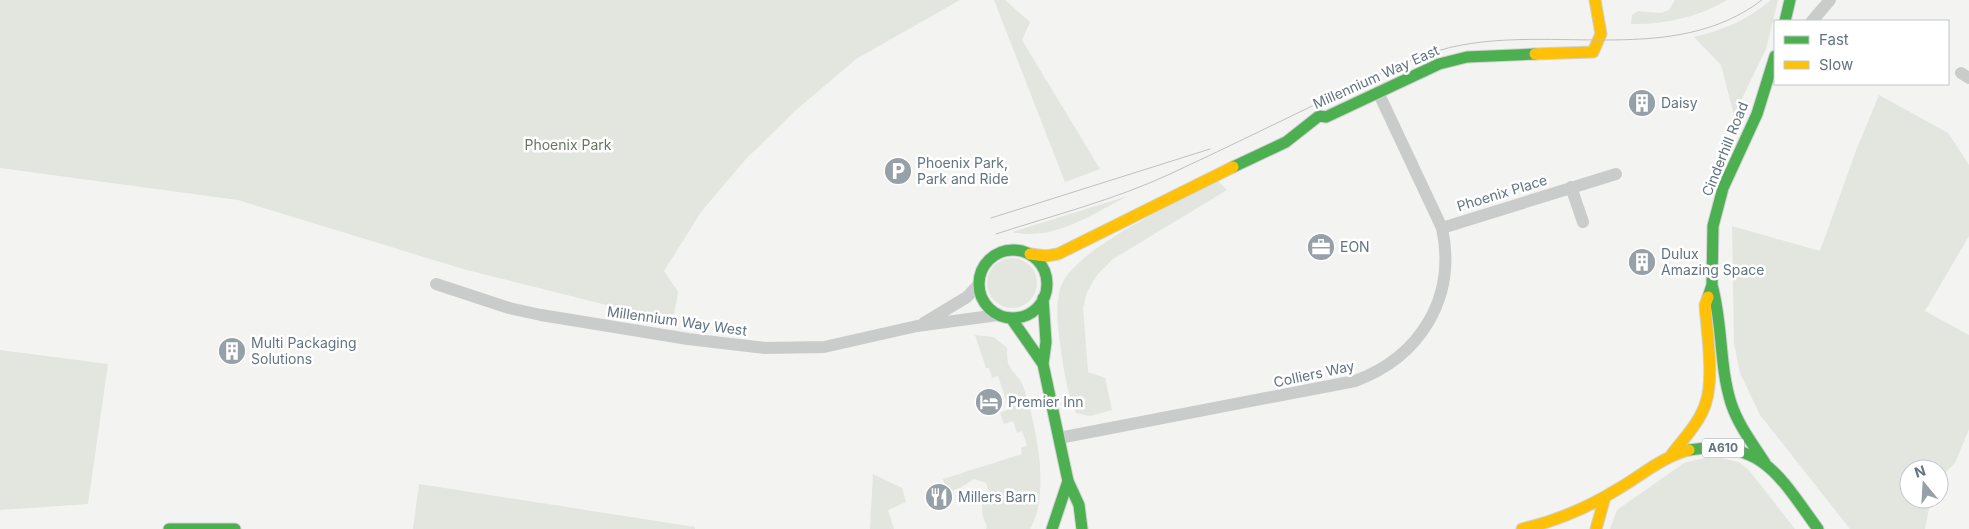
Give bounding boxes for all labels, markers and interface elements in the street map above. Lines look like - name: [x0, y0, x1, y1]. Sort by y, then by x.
- legend: [1774, 20, 1949, 85]
- text: Fast: [1819, 30, 1849, 49]
- street label: Millennium Way East: [1310, 41, 1442, 112]
- text: Slow: [1819, 55, 1853, 74]
- building icon: Daisy: [1627, 88, 1657, 118]
- place label: Daisy: [1661, 94, 1698, 111]
- street label: Cinderhill Road: [1698, 99, 1751, 198]
- park label: Phoenix Park: [525, 136, 612, 153]
- place label: Phoenix Park, Park and Ride: [917, 154, 1009, 187]
- parking icon: Phoenix Park, Park and Ride: [883, 156, 913, 186]
- street label: Phoenix Place: [1455, 171, 1549, 214]
- office icon: EON: [1306, 232, 1336, 262]
- place label: EON: [1340, 238, 1370, 255]
- place label: Dulux Amazing Space: [1661, 245, 1764, 278]
- building icon: Dulux Amazing Space: [1627, 247, 1657, 277]
- street label: Millennium Way West: [606, 302, 749, 339]
- place label: Multi Packaging Solutions: [251, 334, 357, 367]
- building icon: Multi Packaging Solutions: [217, 336, 247, 366]
- street label: Colliers Way: [1272, 357, 1356, 390]
- hotel icon: Premier Inn: [974, 387, 1004, 417]
- place label: Premier Inn: [1008, 393, 1083, 410]
- road number: A610: [1702, 438, 1744, 458]
- north arrow: [1899, 459, 1949, 509]
- text: N: [1912, 461, 1928, 481]
- restaurant icon: Millers Barn: [924, 482, 954, 512]
- place label: Millers Barn: [958, 488, 1036, 505]

